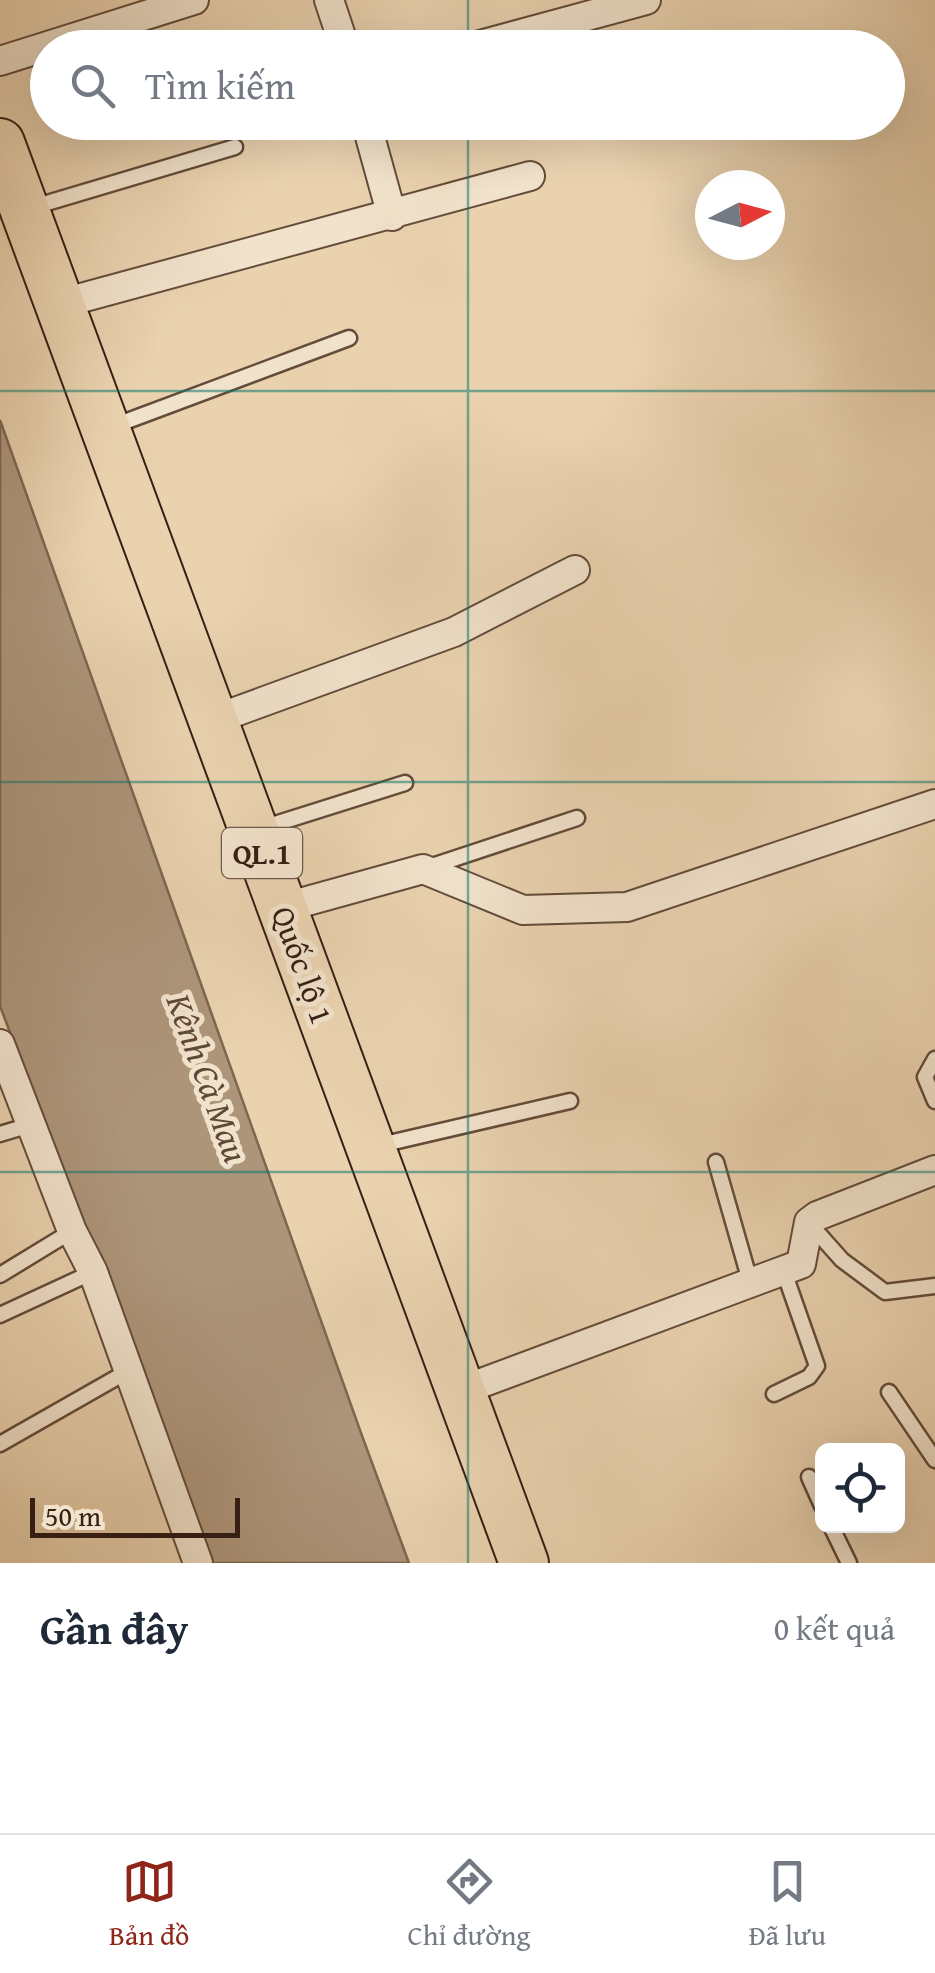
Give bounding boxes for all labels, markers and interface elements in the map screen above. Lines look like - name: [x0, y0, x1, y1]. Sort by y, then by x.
- search box: [30, 30, 905, 140]
- text: Tìm kiếm: [145, 57, 295, 113]
- icon: search: [65, 58, 120, 113]
- north arrow: [695, 170, 785, 260]
- road number: QL.1: [222, 828, 302, 878]
- street label: Quốc lộ 1: [260, 900, 346, 1030]
- water label: Kênh Cà Mau: [153, 985, 262, 1170]
- map controls: [815, 1443, 905, 1533]
- button: locate: [815, 1443, 905, 1533]
- scale bar: [30, 1493, 240, 1538]
- text: 50 m: [45, 1495, 101, 1536]
- text: Gần đây: [40, 1598, 188, 1659]
- text: 0 kết quả: [774, 1605, 895, 1652]
- tab: Bản đồ: [109, 1854, 189, 1955]
- tab: Chỉ đường: [408, 1854, 530, 1955]
- tab: Đã lưu: [749, 1854, 826, 1955]

